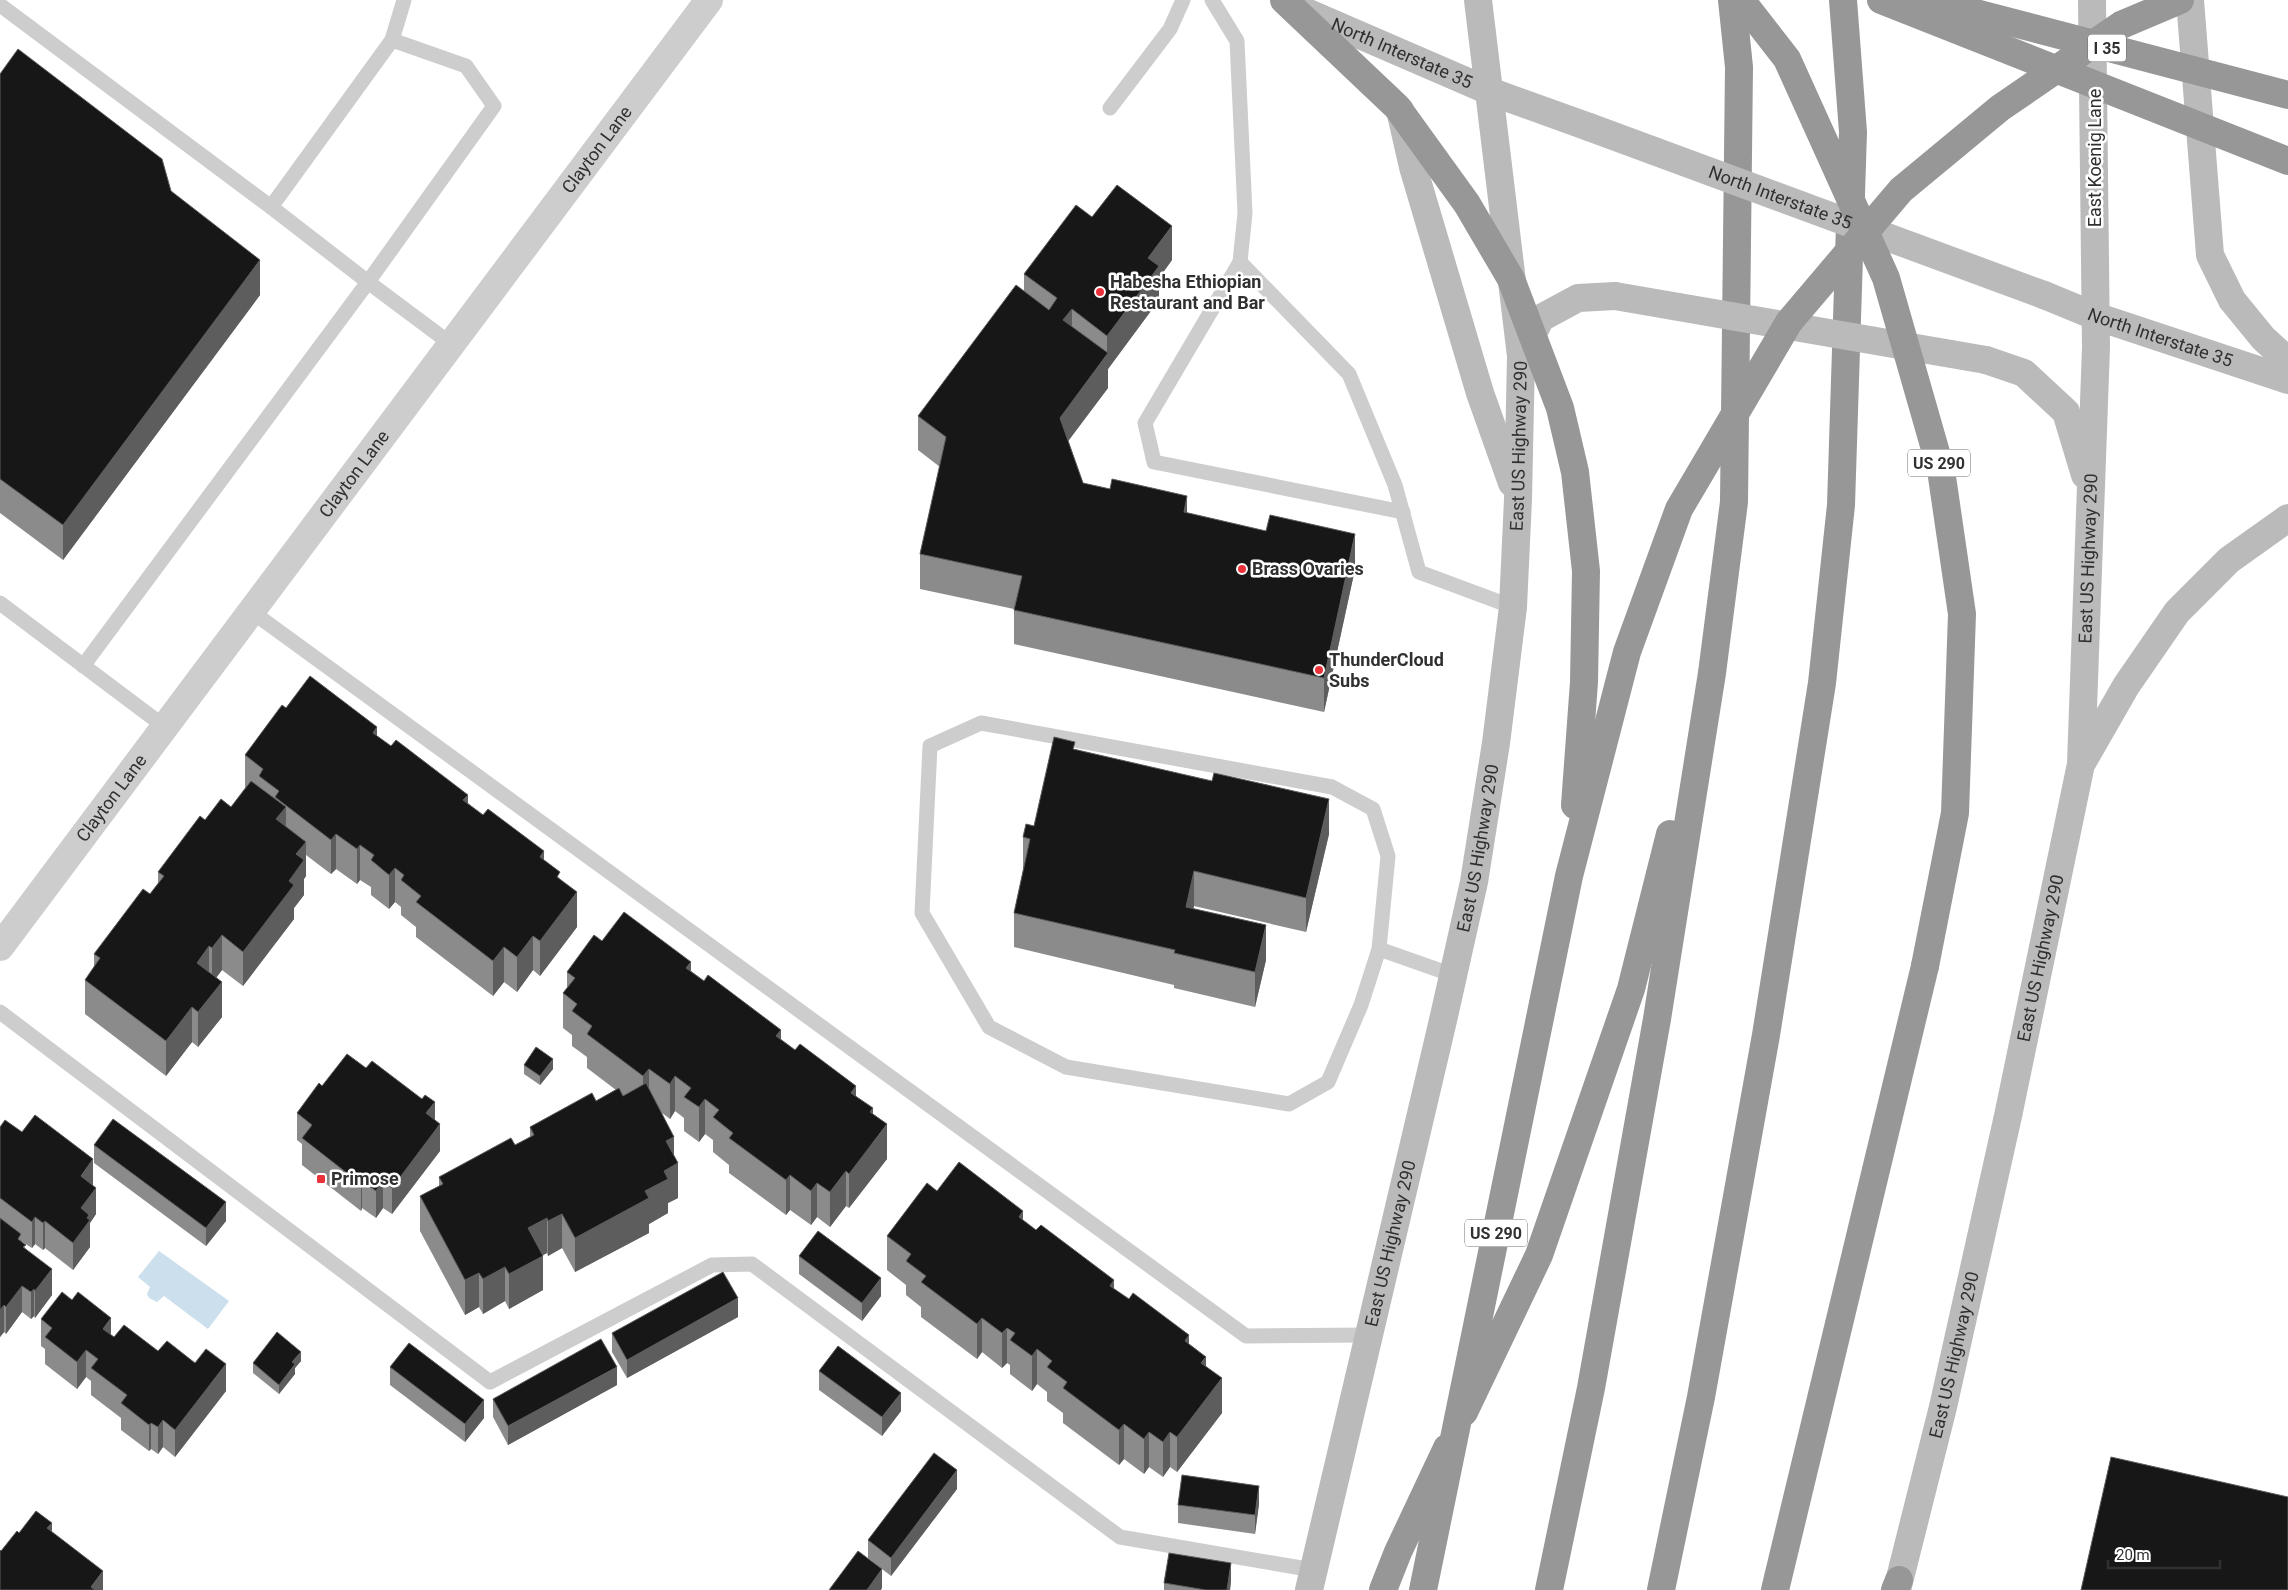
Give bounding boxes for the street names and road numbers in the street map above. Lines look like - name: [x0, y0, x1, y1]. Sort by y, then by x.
- street label: North Interstate 35: [1328, 13, 1476, 93]
- road number: I 35: [2088, 34, 2126, 62]
- street label: East Koenig Lane: [2084, 89, 2105, 227]
- street label: Clayton Lane: [557, 102, 636, 197]
- street label: North Interstate 35: [1706, 161, 1855, 233]
- street label: North Interstate 35: [2085, 303, 2236, 371]
- street label: East US Highway 290: [1506, 361, 1531, 531]
- street label: Clayton Lane: [314, 426, 393, 521]
- road number: US 290: [1908, 449, 1970, 476]
- street label: East US Highway 290: [2074, 473, 2101, 644]
- street label: Clayton Lane: [72, 750, 151, 846]
- street label: East US Highway 290: [1452, 763, 1503, 934]
- street label: East US Highway 290: [2013, 873, 2068, 1044]
- street label: East US Highway 290: [1360, 1158, 1420, 1329]
- road number: US 290: [1465, 1220, 1527, 1246]
- street label: East US Highway 290: [1925, 1269, 1983, 1440]

